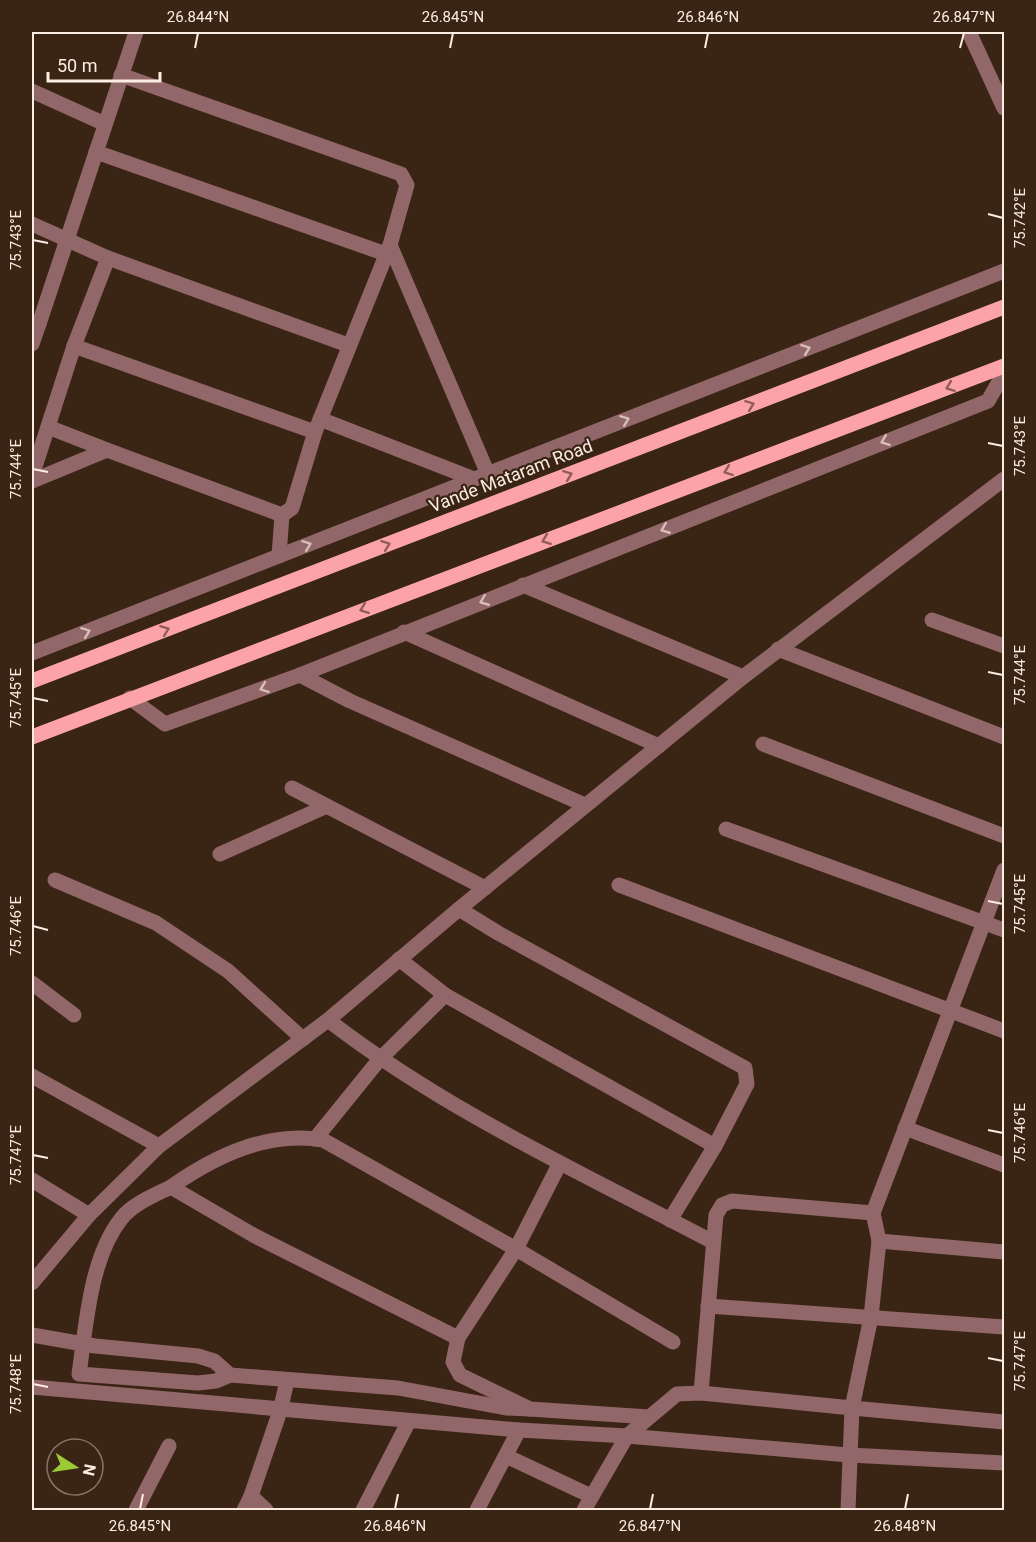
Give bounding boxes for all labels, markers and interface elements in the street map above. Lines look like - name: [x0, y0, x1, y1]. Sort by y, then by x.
- text: 26.844°N: [167, 8, 229, 26]
- text: 26.845°N: [422, 8, 484, 26]
- text: 26.846°N: [677, 8, 739, 26]
- text: 26.847°N: [933, 8, 995, 26]
- scale bar: [48, 45, 160, 83]
- text: 50 m: [57, 55, 97, 76]
- text: 75.742°E: [1011, 187, 1029, 248]
- text: 75.743°E: [7, 209, 25, 270]
- one-way arrow: [801, 343, 811, 356]
- one-way arrow: [945, 379, 956, 392]
- one-way arrow: [744, 400, 755, 412]
- one-way arrow: [619, 415, 630, 427]
- text: 75.743°E: [1011, 415, 1029, 476]
- one-way arrow: [880, 434, 891, 446]
- street label: Vande Mataram Road: [426, 435, 595, 516]
- text: 75.744°E: [7, 438, 25, 499]
- one-way arrow: [723, 464, 734, 476]
- one-way arrow: [562, 470, 573, 482]
- one-way arrow: [660, 521, 671, 534]
- one-way arrow: [541, 533, 552, 545]
- one-way arrow: [300, 540, 311, 552]
- one-way arrow: [380, 540, 391, 552]
- one-way arrow: [479, 594, 490, 606]
- one-way arrow: [359, 602, 370, 615]
- one-way arrow: [158, 625, 169, 637]
- one-way arrow: [80, 626, 91, 639]
- text: 75.744°E: [1011, 644, 1029, 705]
- text: 75.745°E: [7, 667, 25, 728]
- one-way arrow: [259, 681, 269, 694]
- text: 75.745°E: [1011, 873, 1029, 934]
- text: 75.746°E: [7, 895, 25, 956]
- text: 75.746°E: [1011, 1102, 1029, 1163]
- text: 75.747°E: [7, 1124, 25, 1185]
- text: 75.747°E: [1011, 1330, 1029, 1391]
- text: 75.748°E: [7, 1353, 25, 1414]
- north arrow: [45, 1437, 105, 1497]
- text: N: [79, 1463, 100, 1478]
- text: 26.845°N: [109, 1517, 171, 1535]
- text: 26.846°N: [364, 1517, 426, 1535]
- text: 26.847°N: [619, 1517, 681, 1535]
- text: 26.848°N: [874, 1517, 936, 1535]

